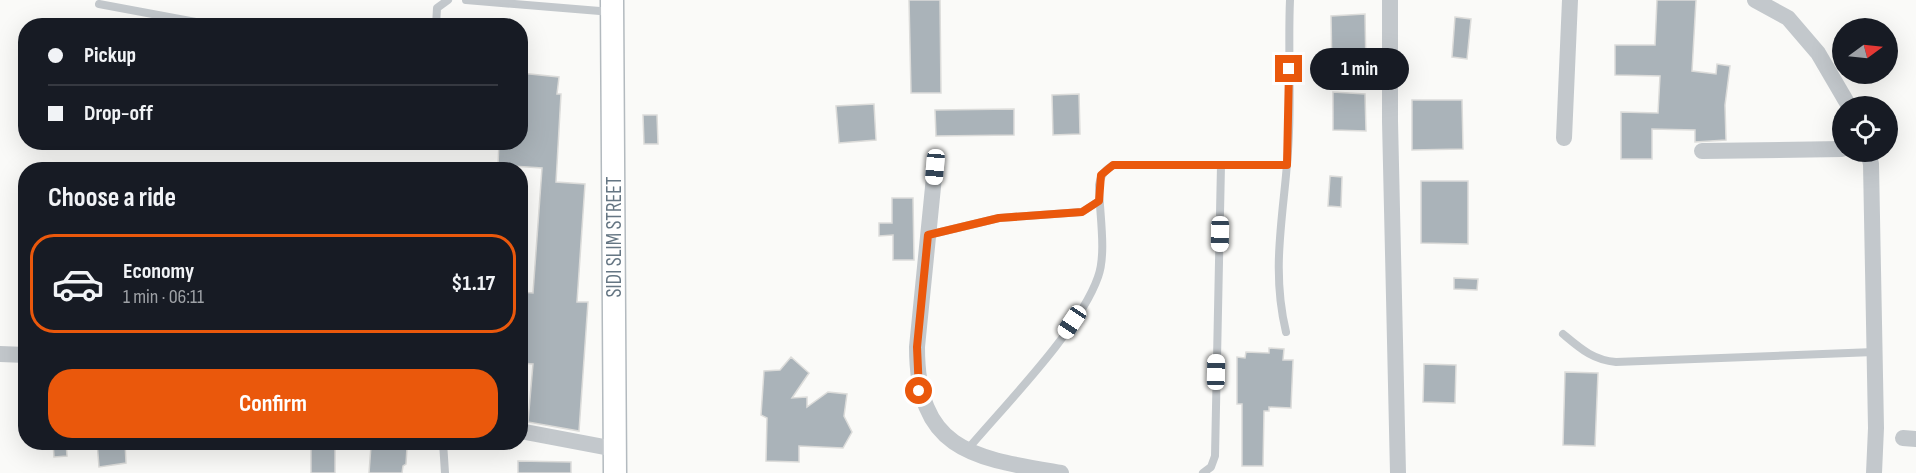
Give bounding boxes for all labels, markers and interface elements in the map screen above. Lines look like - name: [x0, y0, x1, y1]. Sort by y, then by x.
- north arrow: [1832, 18, 1898, 84]
- map controls: [1832, 18, 1898, 162]
- text: Pickup: [84, 42, 136, 69]
- callout: 1 min: [1310, 48, 1409, 90]
- route end: [1275, 55, 1302, 82]
- text: 1 min: [1341, 57, 1378, 81]
- button: locate: [1832, 96, 1898, 162]
- text: Drop-off: [84, 100, 153, 127]
- car: [924, 148, 946, 186]
- street label: SIDI SLIM STREET: [602, 176, 627, 297]
- text: Choose a ride: [48, 182, 176, 214]
- car: [1211, 216, 1229, 252]
- icon: car: [51, 257, 105, 311]
- text: Economy: [123, 258, 194, 285]
- text: $1.17: [451, 270, 495, 297]
- text: 1 min · 06:11: [123, 285, 204, 309]
- car: [1054, 302, 1090, 342]
- car: [1207, 354, 1225, 390]
- button: Confirm: [48, 369, 498, 438]
- route start: [905, 377, 932, 404]

